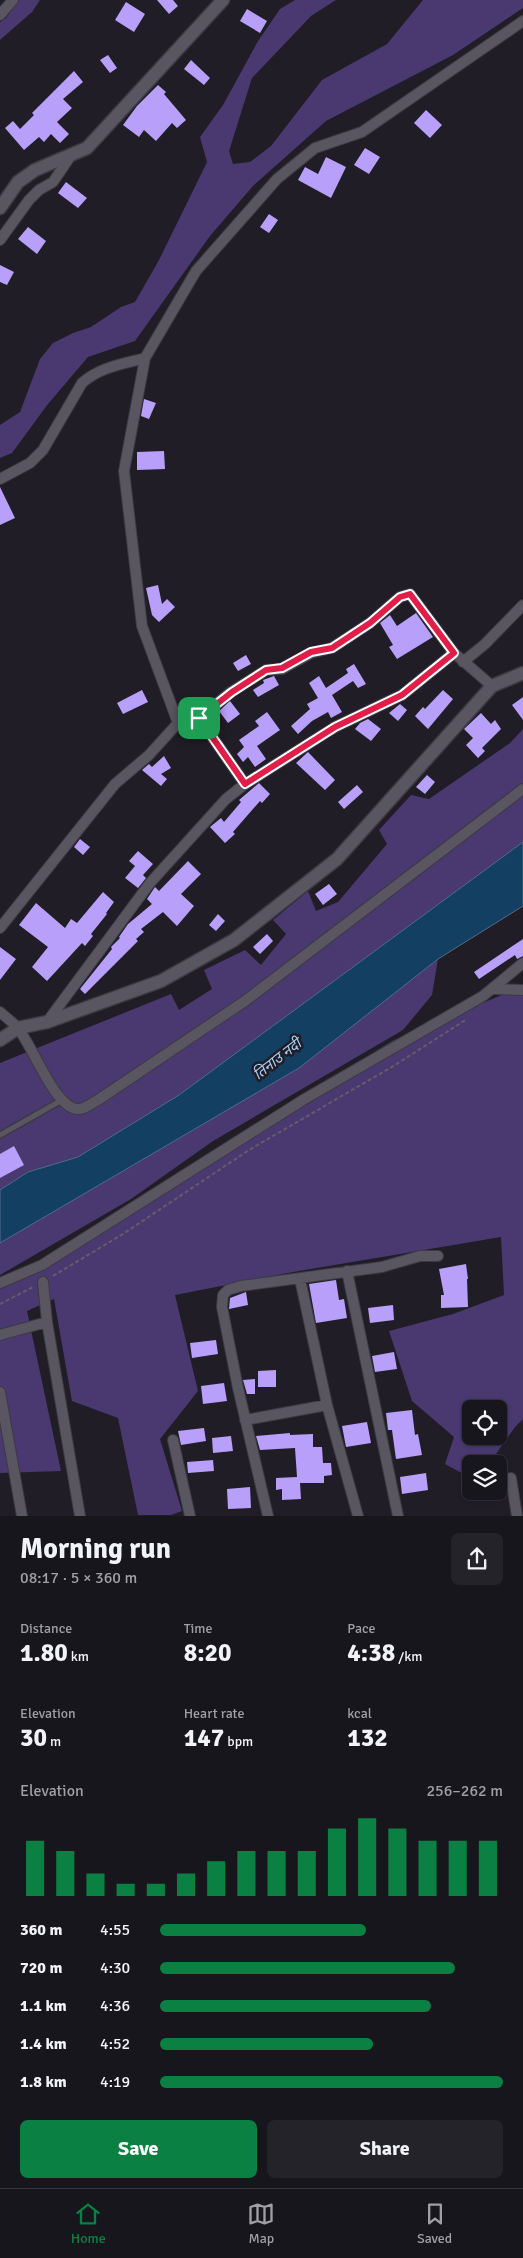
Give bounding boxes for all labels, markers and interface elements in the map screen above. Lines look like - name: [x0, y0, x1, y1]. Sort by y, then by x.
- pin: [178, 697, 220, 739]
- icon: arrive: [185, 704, 213, 732]
- water label: तिनाउ नदी: [249, 1033, 307, 1083]
- map controls: [462, 1400, 507, 1500]
- button: locate: [462, 1400, 507, 1445]
- button: layers: [462, 1455, 507, 1500]
- text: Morning run: [20, 1532, 171, 1566]
- button: share: [451, 1533, 503, 1585]
- text: 08:17 · 5 × 360 m: [20, 1568, 137, 1588]
- text: Distance: [20, 1620, 72, 1637]
- text: Time: [184, 1620, 213, 1637]
- text: Pace: [347, 1620, 376, 1637]
- text: 1.80: [20, 1637, 68, 1668]
- text: 8:20: [184, 1637, 232, 1668]
- text: 4:38: [347, 1637, 395, 1668]
- text: km: [68, 1648, 89, 1665]
- text: /km: [395, 1648, 422, 1665]
- text: Elevation: [20, 1705, 76, 1722]
- text: Heart rate: [184, 1705, 244, 1722]
- text: kcal: [347, 1705, 372, 1722]
- text: 30: [20, 1722, 47, 1753]
- text: 147: [184, 1722, 224, 1753]
- text: 132: [347, 1722, 388, 1753]
- text: m: [47, 1733, 61, 1750]
- text: bpm: [224, 1733, 253, 1750]
- text: Elevation: [20, 1781, 84, 1801]
- text: 256–262 m: [426, 1781, 503, 1801]
- text: 360 m: [20, 1920, 62, 1940]
- text: 4:55: [100, 1920, 130, 1940]
- text: 720 m: [20, 1958, 62, 1978]
- text: 4:30: [100, 1958, 130, 1978]
- text: 1.1 km: [20, 1996, 67, 2016]
- text: 4:36: [100, 1996, 130, 2016]
- text: 1.4 km: [20, 2034, 67, 2054]
- text: 4:52: [100, 2034, 130, 2054]
- text: 1.8 km: [20, 2072, 67, 2092]
- text: 4:19: [100, 2072, 130, 2092]
- button: Save: [20, 2120, 257, 2178]
- button: Share: [267, 2120, 503, 2178]
- tab: Home: [71, 2200, 106, 2247]
- tab: Map: [247, 2200, 275, 2247]
- tab: Saved: [417, 2200, 452, 2247]

